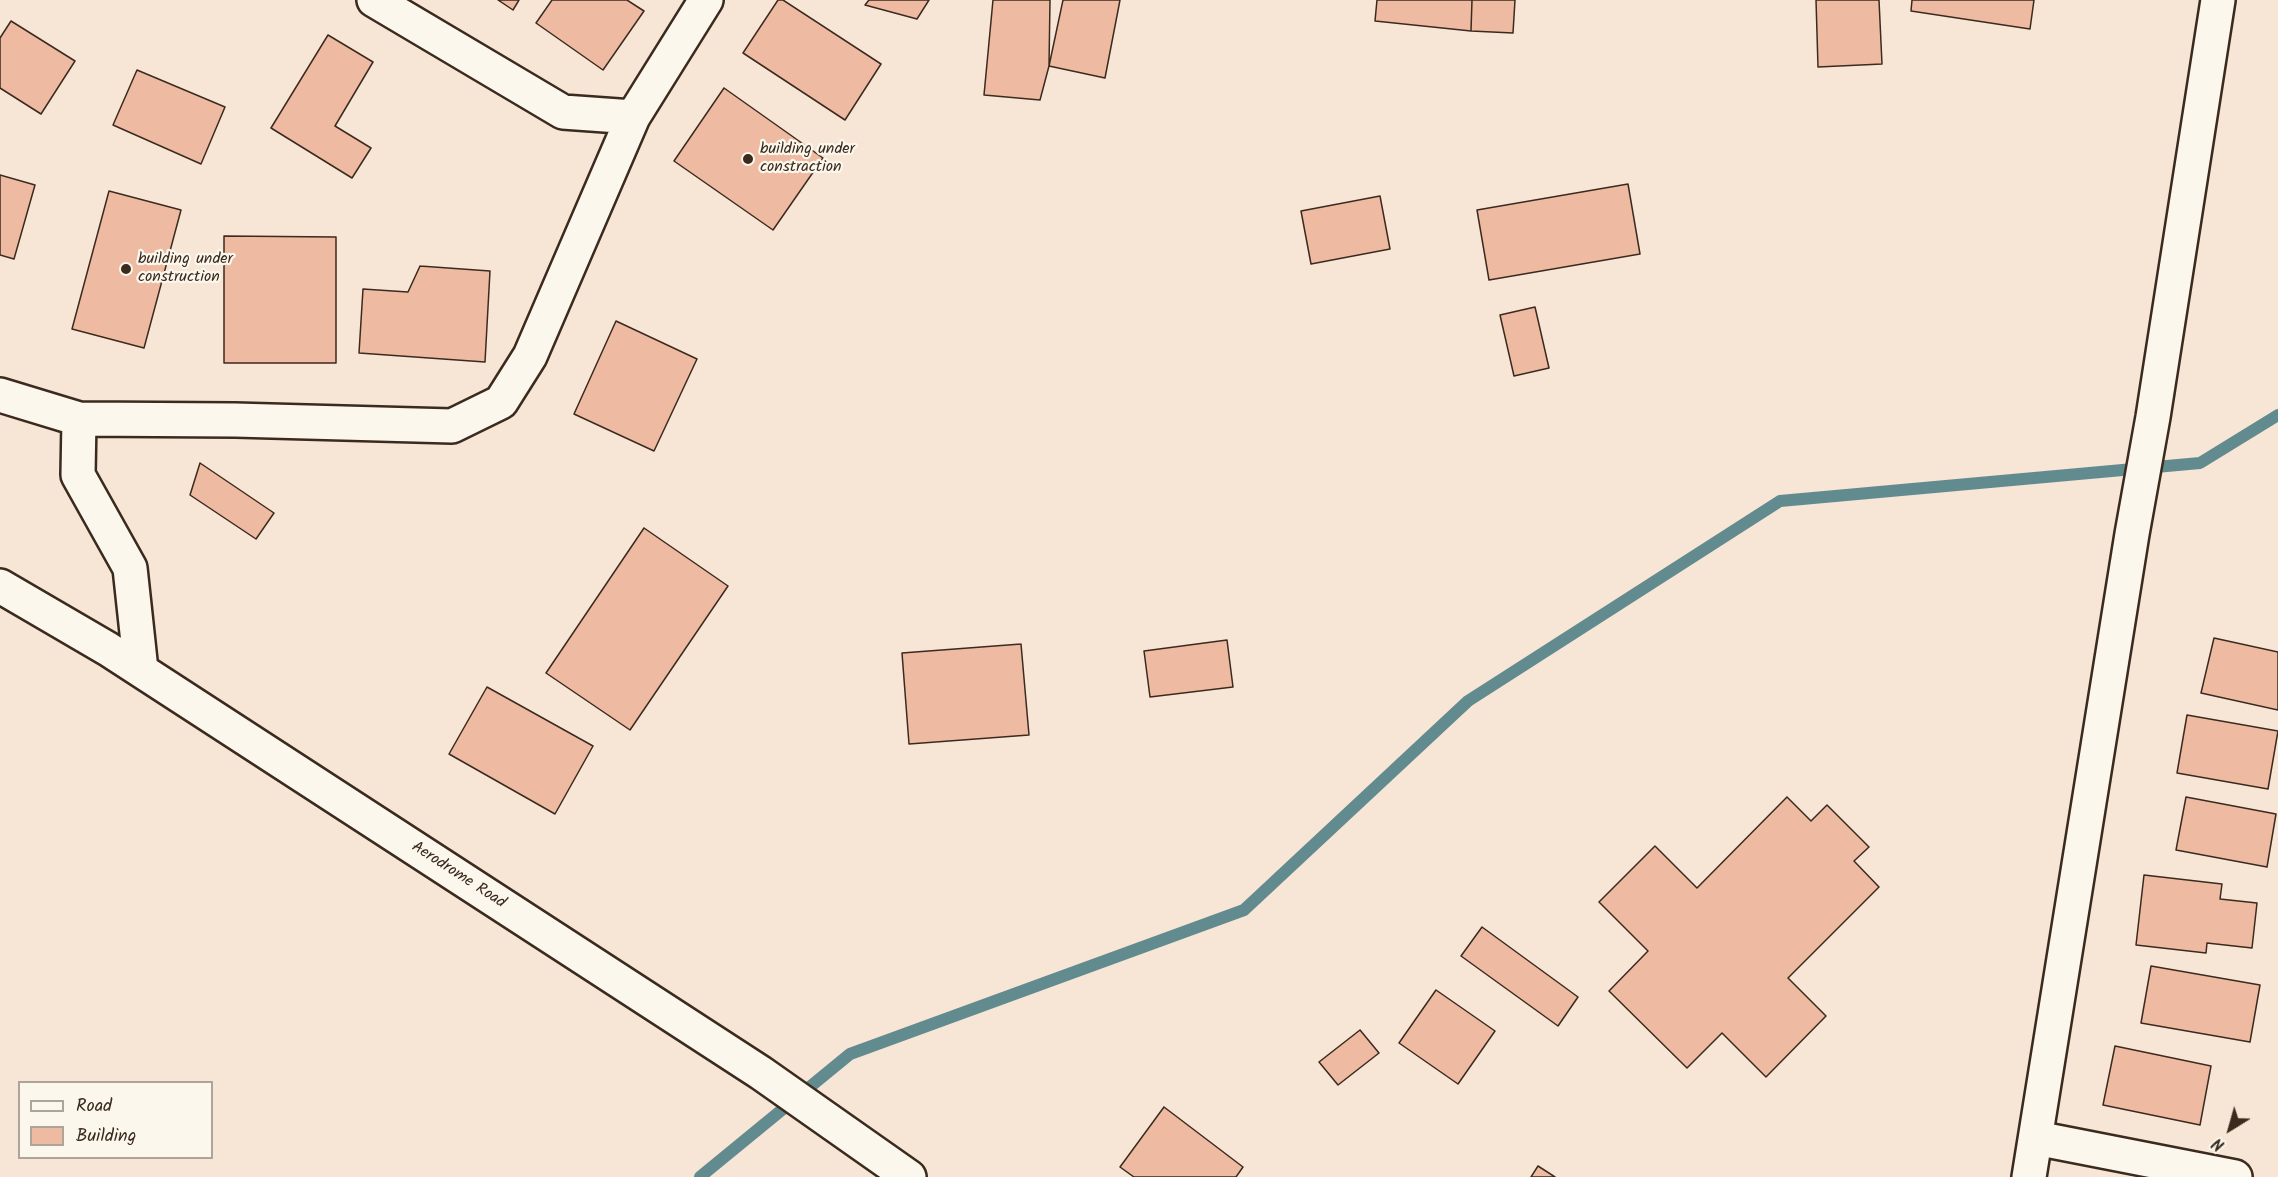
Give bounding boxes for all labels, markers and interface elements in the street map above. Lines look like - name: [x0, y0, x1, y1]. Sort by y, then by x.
- place label: building under constraction: [760, 140, 855, 178]
- marker: building under constraction: [741, 152, 755, 166]
- place label: building under construction: [138, 250, 233, 288]
- marker: building under construction: [119, 262, 133, 276]
- street label: Aerodrome Road: [407, 838, 509, 914]
- legend: [18, 1081, 213, 1159]
- text: Road: [76, 1092, 112, 1121]
- north arrow: [2200, 1099, 2260, 1159]
- text: Building: [76, 1122, 136, 1151]
- text: N: [2207, 1131, 2230, 1157]

